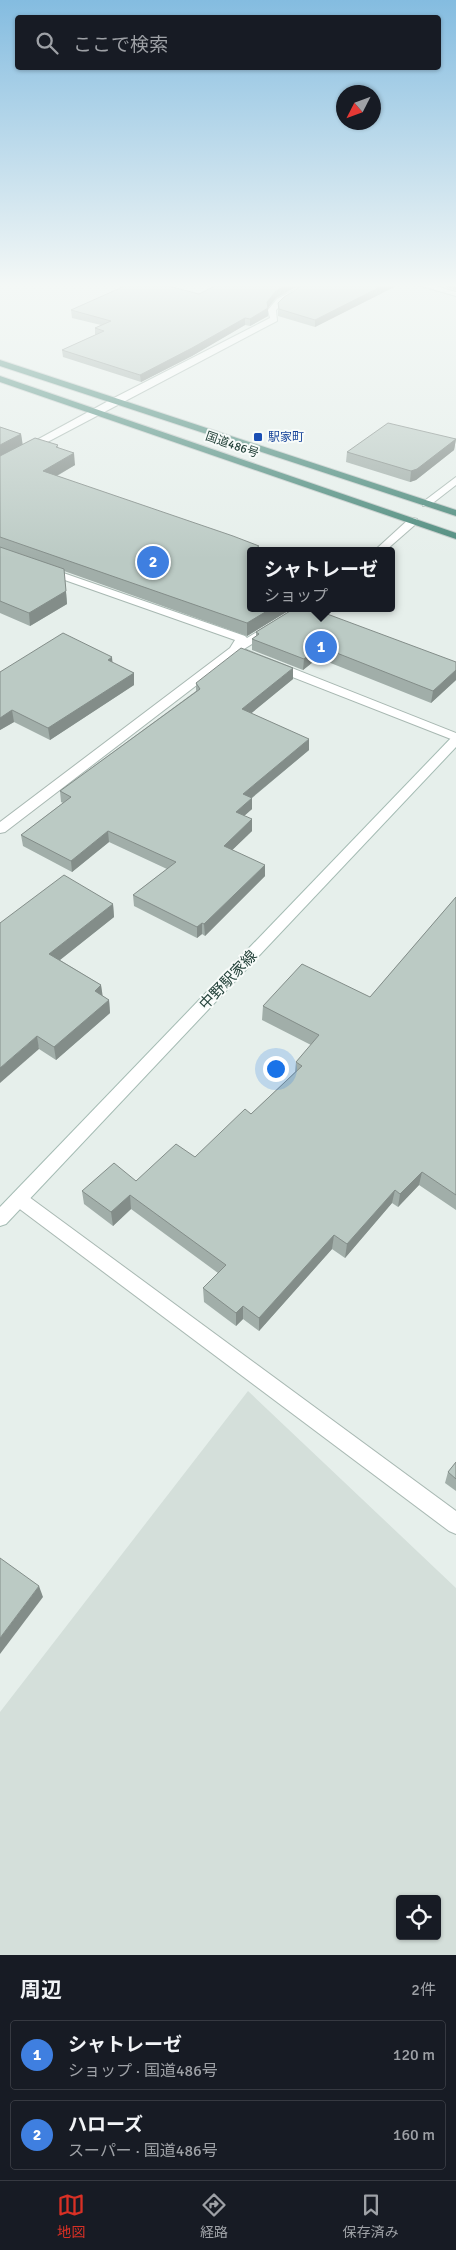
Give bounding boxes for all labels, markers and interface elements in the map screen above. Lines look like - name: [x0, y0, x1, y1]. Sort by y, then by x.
- search box: [15, 15, 441, 70]
- icon: search: [33, 29, 61, 57]
- text: ここで検索: [73, 33, 168, 57]
- north arrow: [336, 85, 381, 130]
- street label: 国道486号: [203, 429, 261, 461]
- place label: 駅家町: [268, 430, 304, 445]
- marker: 駅家町: [252, 431, 264, 443]
- pin: 2: [137, 543, 169, 581]
- popup: [247, 547, 395, 612]
- text: シャトレーゼ: [264, 558, 378, 582]
- text: ショップ: [264, 586, 328, 606]
- pin: 1: [305, 628, 337, 666]
- street label: 中野駅家線: [195, 947, 261, 1013]
- your location: [263, 1056, 289, 1082]
- map controls: [396, 1895, 441, 1940]
- button: locate: [396, 1895, 441, 1940]
- text: 周辺: [20, 1977, 62, 2003]
- text: 2件: [411, 1980, 436, 2000]
- text: シャトレーゼ: [68, 2033, 182, 2057]
- text: 1: [33, 2045, 41, 2065]
- text: 120 m: [393, 2045, 435, 2065]
- text: ショップ · 国道486号: [68, 2061, 218, 2081]
- text: ハローズ: [68, 2113, 143, 2137]
- text: 2: [33, 2125, 41, 2145]
- text: 160 m: [393, 2125, 435, 2145]
- text: スーパー · 国道486号: [68, 2141, 218, 2161]
- tab: 地図: [57, 2191, 85, 2241]
- tab: 経路: [200, 2191, 228, 2241]
- tab: 保存済み: [343, 2191, 399, 2241]

